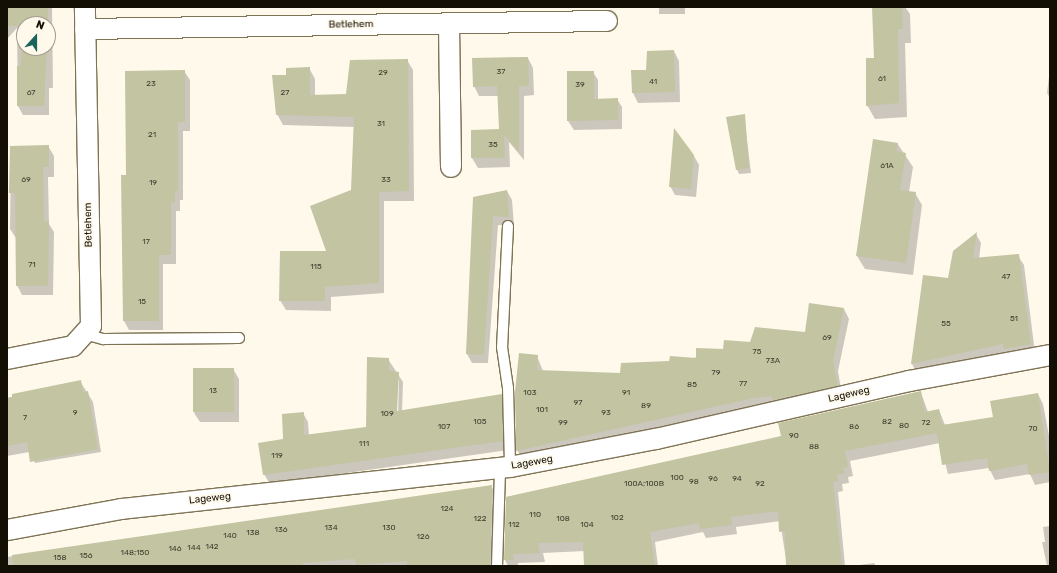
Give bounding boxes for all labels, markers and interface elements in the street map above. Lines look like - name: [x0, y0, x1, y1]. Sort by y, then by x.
- north arrow: [16, 16, 56, 56]
- text: N: [34, 18, 46, 33]
- street label: Betlehem: [329, 19, 373, 31]
- house number: 37: [497, 67, 505, 77]
- house number: 29: [378, 68, 388, 78]
- house number: 61: [878, 74, 886, 84]
- house number: 41: [649, 77, 657, 87]
- house number: 23: [146, 79, 156, 89]
- house number: 39: [575, 80, 585, 90]
- house number: 67: [27, 88, 35, 98]
- house number: 27: [281, 88, 289, 98]
- house number: 31: [377, 119, 385, 129]
- house number: 21: [148, 130, 156, 140]
- house number: 35: [488, 140, 498, 150]
- house number: 61A: [880, 161, 894, 171]
- house number: 69: [21, 175, 31, 185]
- house number: 33: [381, 175, 391, 185]
- house number: 19: [149, 178, 157, 188]
- street label: Betlehem: [83, 203, 95, 247]
- house number: 17: [142, 237, 150, 247]
- house number: 71: [28, 260, 36, 270]
- house number: 115: [310, 262, 322, 272]
- house number: 47: [1002, 272, 1010, 282]
- house number: 15: [138, 297, 146, 307]
- house number: 51: [1010, 314, 1018, 324]
- house number: 55: [941, 319, 951, 329]
- house number: 69: [822, 333, 832, 343]
- house number: 75: [753, 347, 761, 357]
- house number: 73A: [766, 356, 780, 366]
- house number: 79: [712, 368, 720, 378]
- house number: 77: [739, 379, 747, 389]
- house number: 85: [687, 380, 697, 390]
- street label: Lageweg: [827, 384, 871, 406]
- house number: 13: [209, 386, 217, 396]
- house number: 103: [523, 388, 537, 398]
- house number: 91: [622, 388, 630, 398]
- house number: 97: [574, 398, 582, 408]
- house number: 89: [641, 401, 651, 411]
- house number: 101: [536, 405, 548, 415]
- house number: 9: [73, 408, 77, 418]
- house number: 93: [601, 408, 611, 418]
- house number: 109: [380, 409, 394, 419]
- house number: 7: [23, 413, 27, 423]
- house number: 105: [473, 417, 487, 427]
- house number: 82: [882, 417, 892, 427]
- house number: 99: [558, 418, 568, 428]
- house number: 72: [922, 418, 930, 428]
- house number: 80: [899, 421, 909, 431]
- house number: 107: [438, 422, 450, 432]
- house number: 86: [849, 422, 859, 432]
- house number: 70: [1028, 424, 1038, 434]
- house number: 90: [789, 431, 799, 441]
- house number: 111: [359, 439, 369, 449]
- house number: 88: [809, 442, 819, 452]
- house number: 119: [271, 451, 283, 461]
- street label: Lageweg: [510, 453, 554, 473]
- house number: 100: [670, 473, 684, 483]
- house number: 96: [708, 474, 718, 484]
- house number: 94: [732, 474, 742, 484]
- house number: 98: [689, 477, 699, 487]
- house number: 100A;100B: [624, 479, 664, 489]
- house number: 92: [755, 479, 765, 489]
- street label: Lageweg: [188, 491, 232, 507]
- house number: 124: [440, 504, 454, 514]
- house number: 110: [529, 510, 541, 520]
- house number: 102: [610, 513, 624, 523]
- house number: 122: [474, 514, 486, 524]
- house number: 108: [556, 514, 570, 524]
- house number: 112: [508, 520, 520, 530]
- house number: 104: [580, 520, 594, 530]
- house number: 134: [324, 523, 338, 533]
- house number: 130: [382, 523, 396, 533]
- house number: 136: [274, 525, 288, 535]
- house number: 138: [246, 528, 260, 538]
- house number: 140: [223, 531, 237, 541]
- house number: 126: [417, 532, 429, 542]
- house number: 142: [205, 542, 219, 552]
- house number: 144: [187, 543, 201, 553]
- house number: 146: [168, 544, 182, 554]
- house number: 148;150: [121, 548, 149, 558]
- house number: 156: [80, 551, 92, 561]
- house number: 158: [53, 553, 67, 563]

